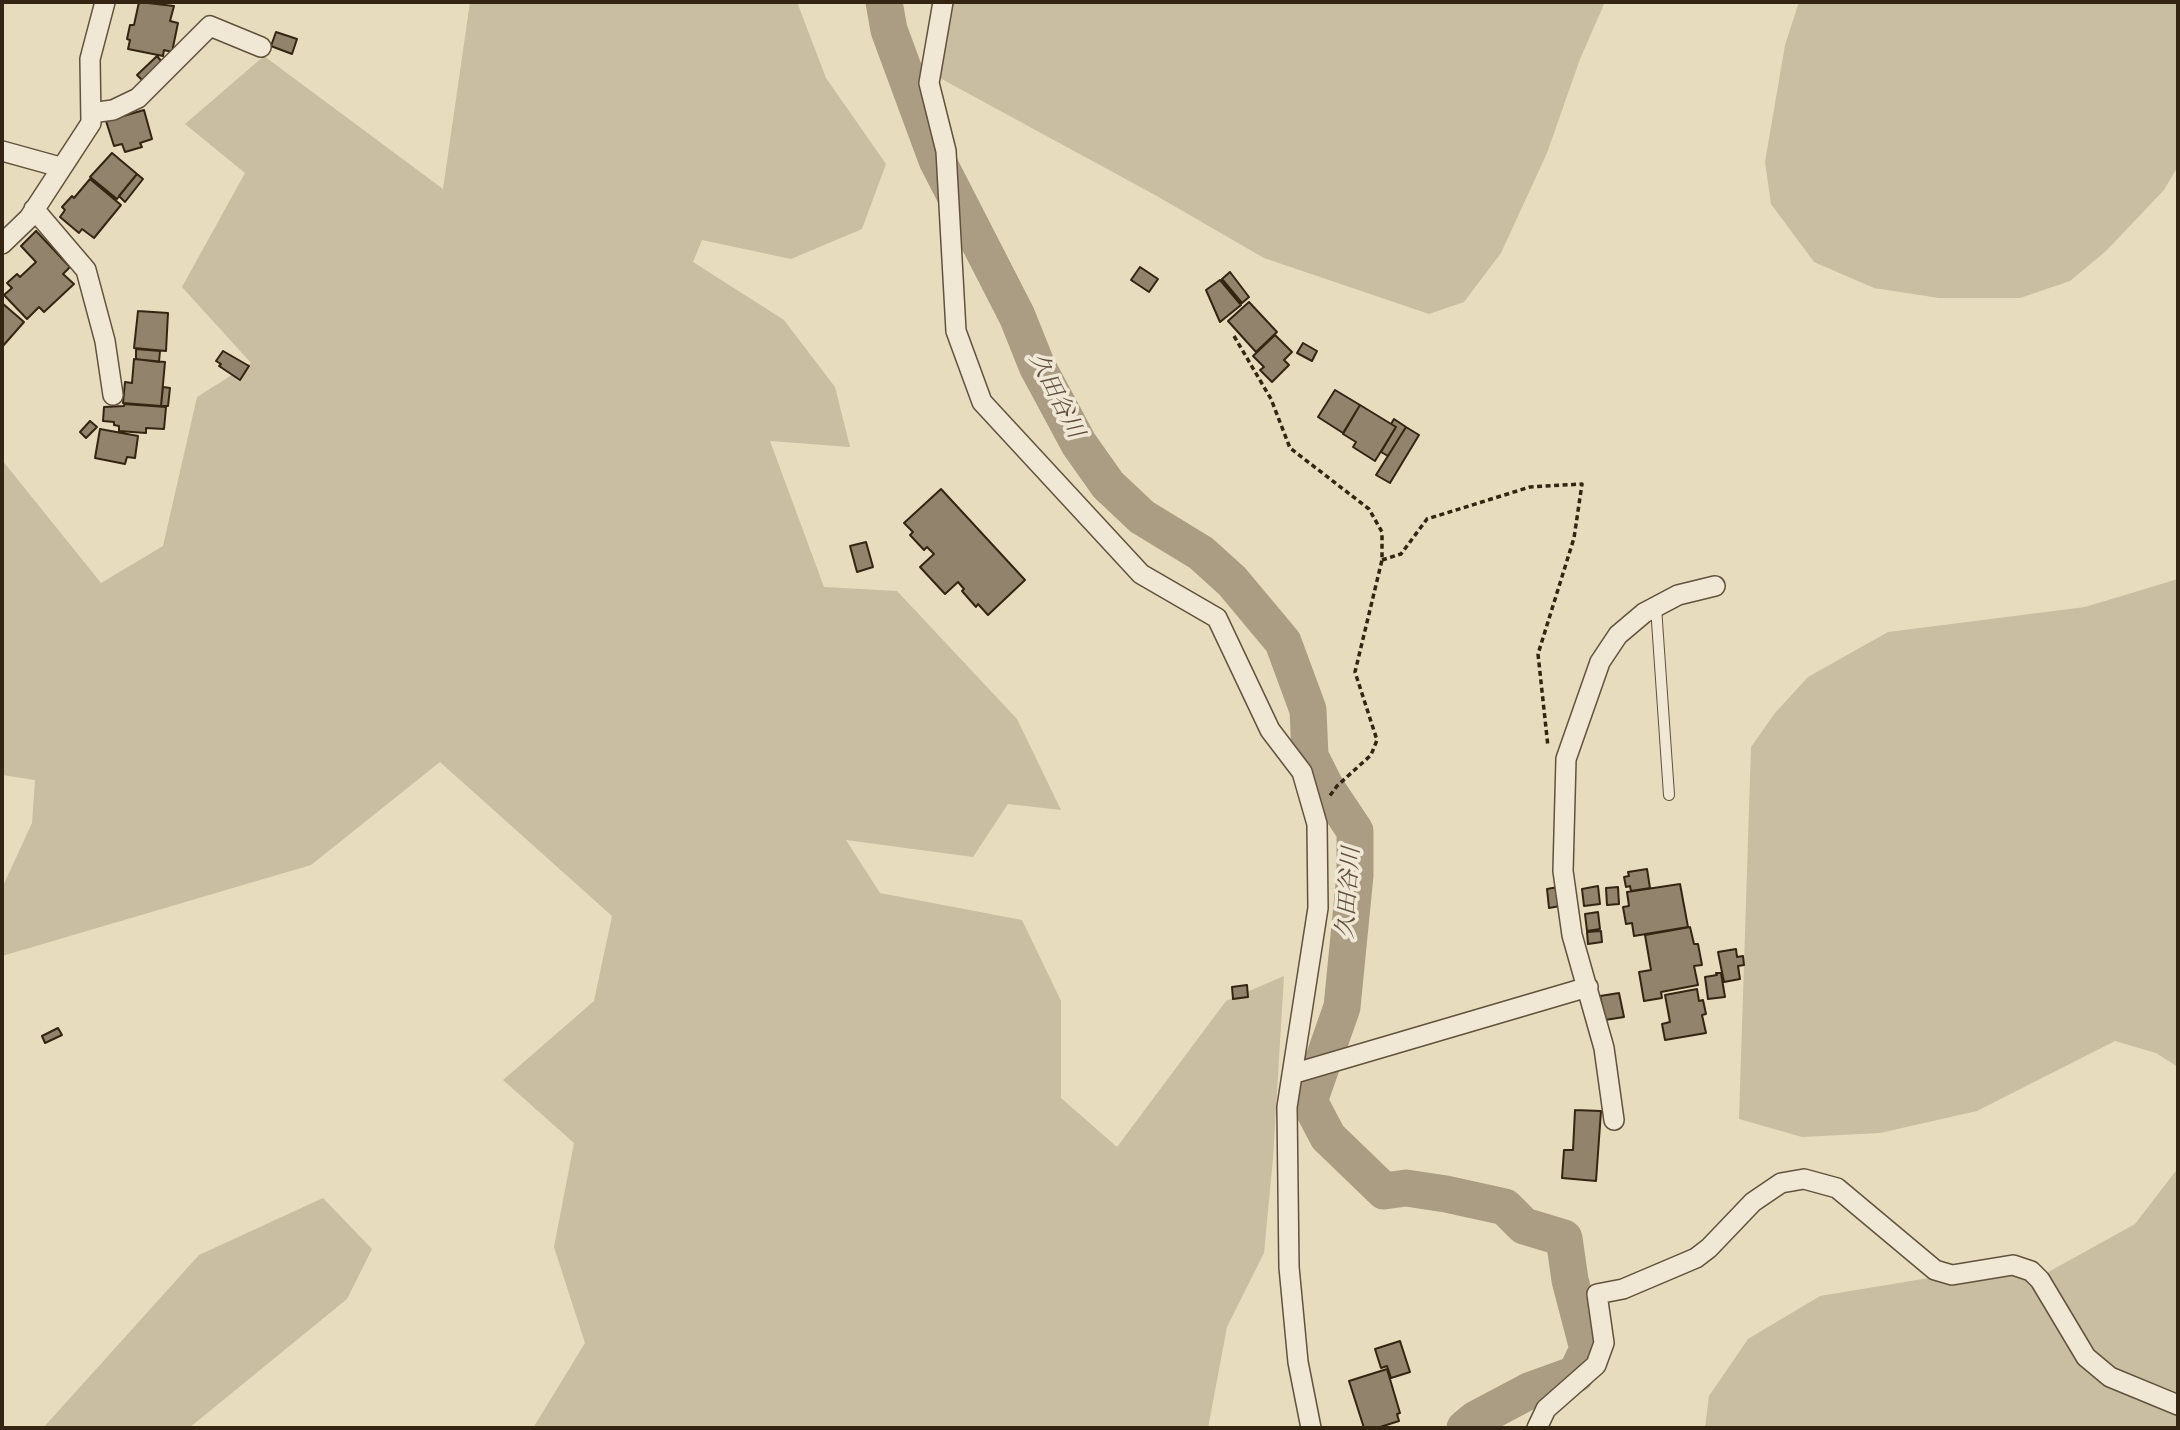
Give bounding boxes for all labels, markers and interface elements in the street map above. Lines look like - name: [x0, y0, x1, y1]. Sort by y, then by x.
- water label: 久田谷川: [1022, 349, 1088, 443]
- water label: 久田谷川: [1333, 846, 1367, 940]

